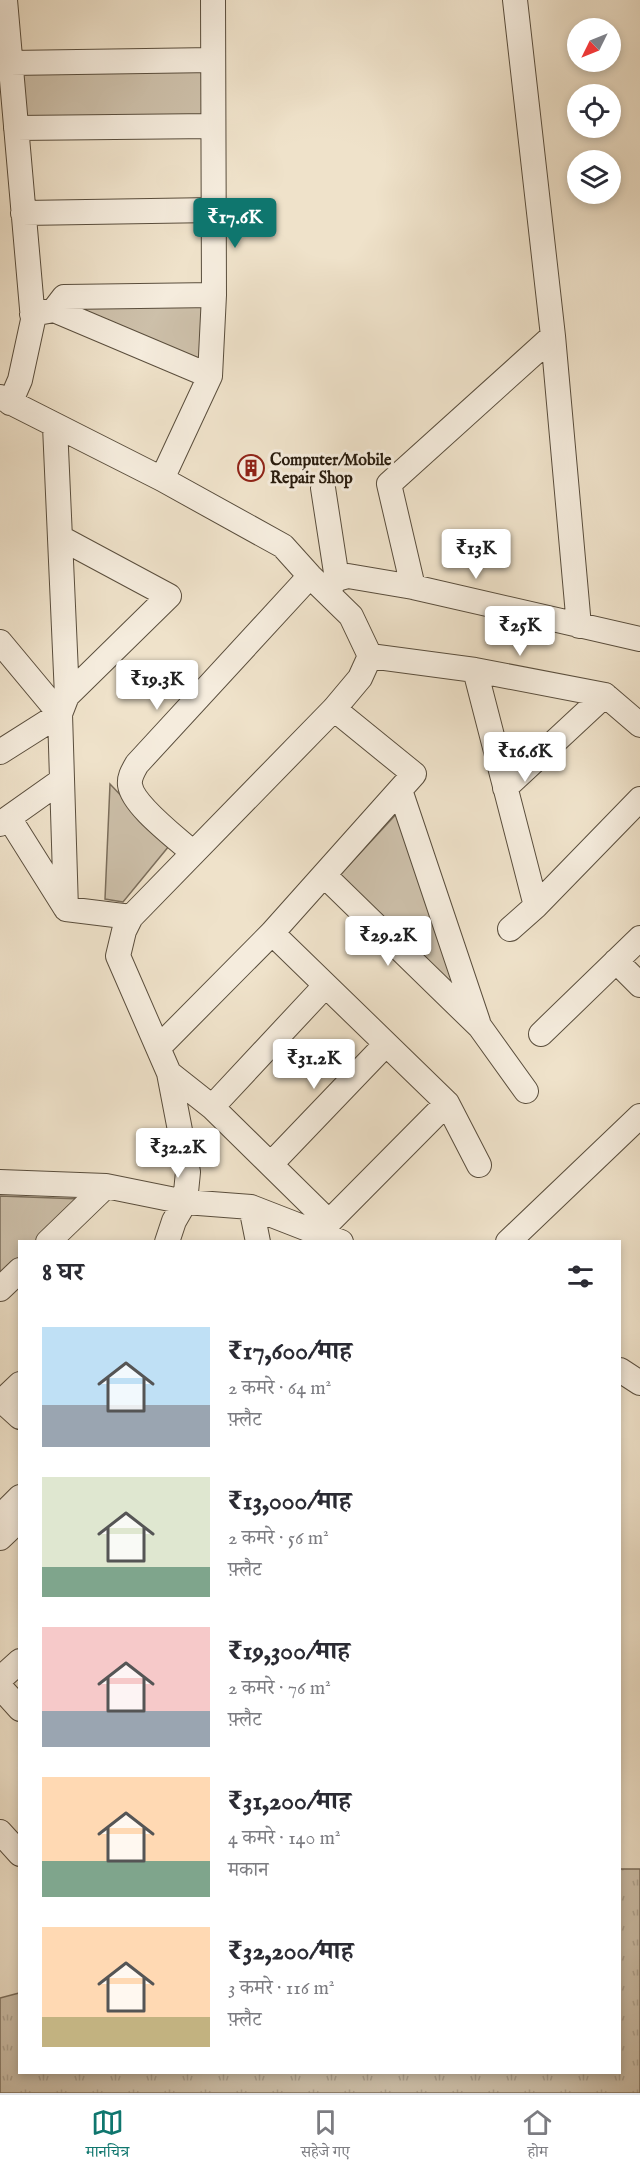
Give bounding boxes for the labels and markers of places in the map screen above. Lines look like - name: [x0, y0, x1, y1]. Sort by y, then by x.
- pin: ₹17.6K: [186, 198, 284, 249]
- place label: Computer/Mobile Repair Shop: [270, 451, 392, 489]
- building icon: Computer/Mobile Repair Shop: [236, 453, 266, 483]
- pin: ₹13K: [440, 529, 512, 580]
- pin: ₹25K: [484, 606, 556, 657]
- pin: ₹19.3K: [108, 660, 206, 711]
- pin: ₹16.6K: [476, 732, 574, 783]
- pin: ₹29.2K: [339, 916, 437, 967]
- pin: ₹31.2K: [265, 1039, 363, 1090]
- pin: ₹32.2K: [129, 1128, 227, 1179]

